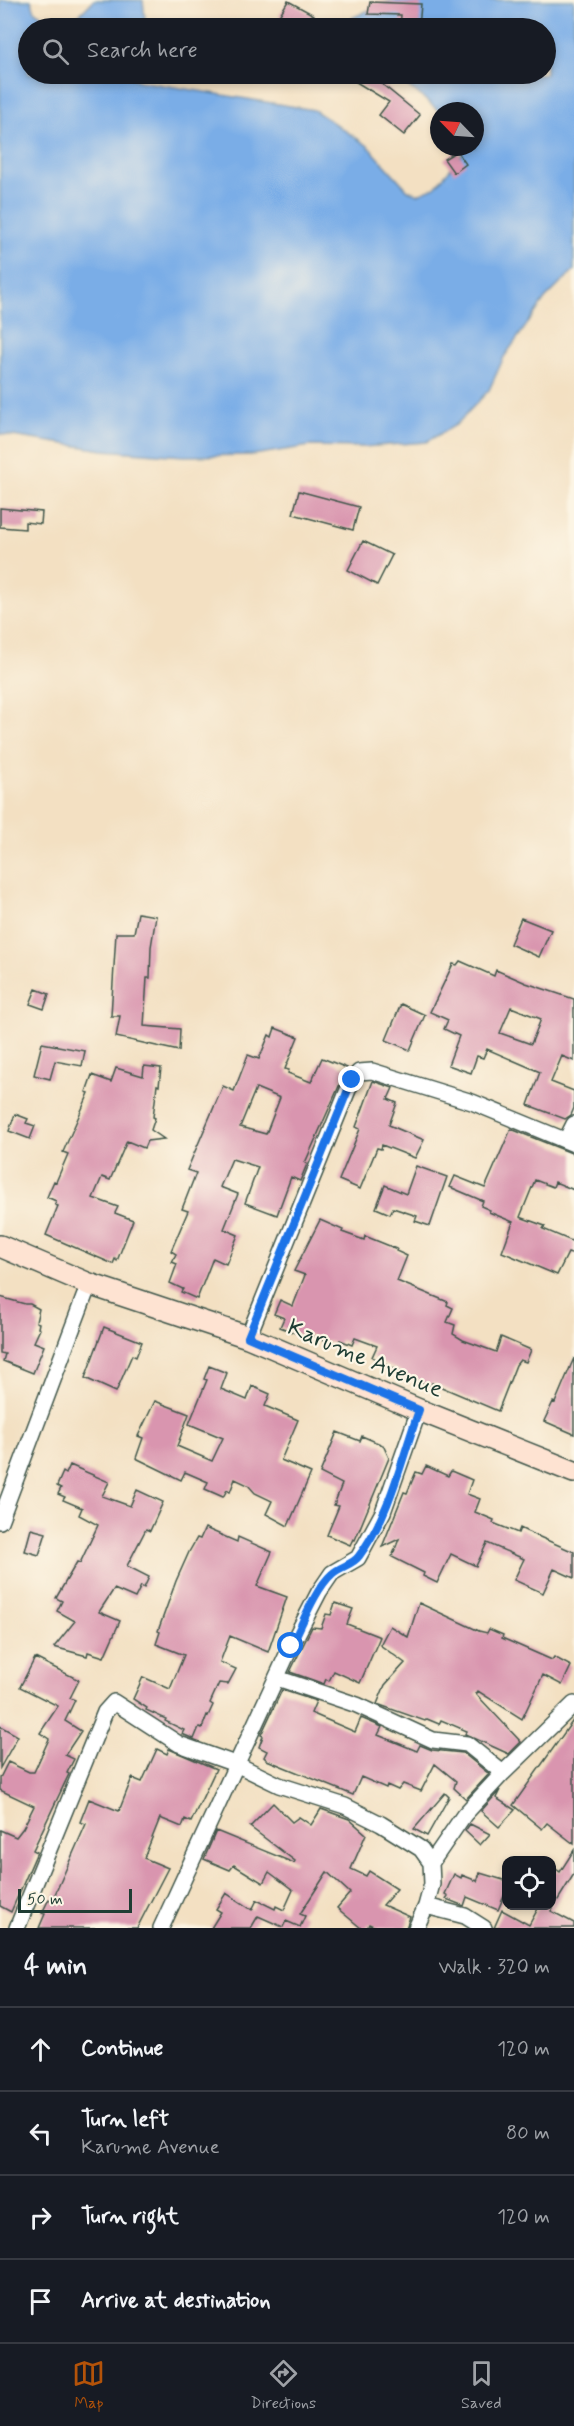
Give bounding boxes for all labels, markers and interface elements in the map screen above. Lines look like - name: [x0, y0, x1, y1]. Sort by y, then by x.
- search box: [18, 18, 556, 84]
- icon: search: [39, 35, 72, 68]
- text: Search here: [87, 37, 198, 65]
- north arrow: [430, 102, 484, 156]
- route end: [338, 1066, 364, 1092]
- street label: Karume Avenue: [282, 1312, 448, 1406]
- route start: [277, 1632, 303, 1658]
- map controls: [502, 1856, 556, 1910]
- button: locate: [502, 1856, 556, 1910]
- scale bar: [18, 1886, 132, 1914]
- text: 50 m: [27, 1889, 63, 1910]
- text: 4 min: [24, 1950, 87, 1984]
- text: Walk · 320 m: [438, 1954, 550, 1981]
- icon: ahead: [24, 2033, 57, 2066]
- text: Continue: [81, 2035, 163, 2063]
- text: 120 m: [497, 2036, 550, 2063]
- text: Turn left: [81, 2106, 169, 2134]
- icon: left: [24, 2117, 57, 2150]
- text: 80 m: [506, 2120, 550, 2147]
- text: Karume Avenue: [81, 2134, 220, 2161]
- icon: right: [24, 2201, 57, 2234]
- text: Turn right: [81, 2203, 179, 2231]
- text: 120 m: [497, 2204, 550, 2231]
- icon: arrive: [24, 2285, 57, 2318]
- text: Arrive at destination: [81, 2287, 271, 2315]
- tab: Map: [72, 2357, 105, 2414]
- tab: Directions: [250, 2357, 316, 2414]
- tab: Saved: [461, 2357, 502, 2414]

